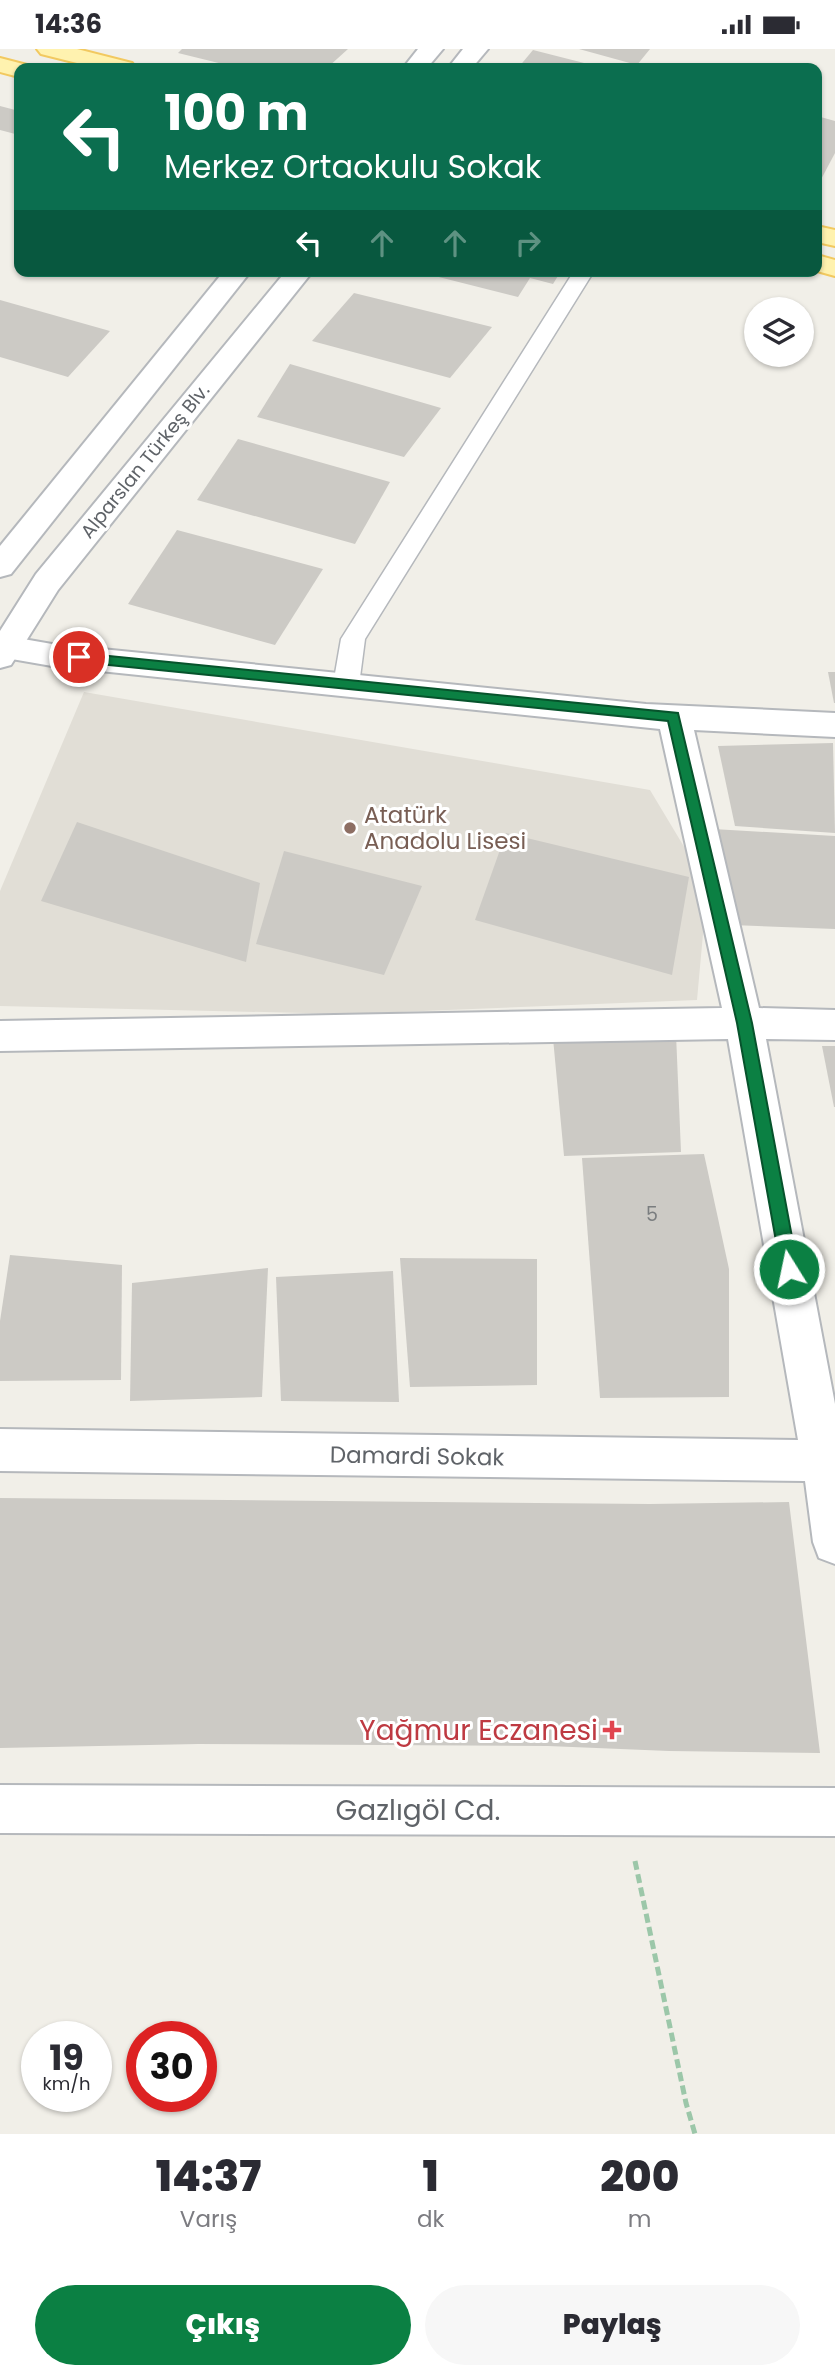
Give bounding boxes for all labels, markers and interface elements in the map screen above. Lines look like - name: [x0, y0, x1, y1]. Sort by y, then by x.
- text: 14:36: [35, 6, 102, 42]
- text: 100 m: [164, 79, 309, 147]
- icon: left: [49, 91, 140, 182]
- text: Merkez Ortaokulu Sokak: [164, 144, 541, 189]
- icon: left: [290, 224, 328, 262]
- icon: ahead: [363, 224, 401, 262]
- icon: ahead: [436, 224, 474, 262]
- icon: right: [509, 224, 547, 262]
- map controls: [744, 297, 814, 367]
- button: layers: [744, 297, 814, 367]
- street label: Alparslan Türkeş Blv.: [74, 378, 216, 544]
- pin: [49, 627, 109, 687]
- icon: arrive: [60, 638, 98, 676]
- place label: Atatürk Anadolu Lisesi: [364, 799, 526, 857]
- marker: Atatürk Anadolu Lisesi: [342, 820, 358, 836]
- house number: 5: [646, 1201, 658, 1228]
- position arrow: [752, 1232, 826, 1306]
- street label: Damardi Sokak: [330, 1438, 505, 1474]
- place label: Yağmur Eczanesi: [359, 1711, 598, 1750]
- marker: Yağmur Eczanesi: [604, 1722, 620, 1738]
- street label: Gazlıgöl Cd.: [336, 1791, 500, 1830]
- speed limit sign: 30: [126, 2021, 217, 2112]
- text: 19: [49, 2033, 84, 2082]
- text: km/h: [43, 2071, 90, 2096]
- text: 14:37: [156, 2147, 261, 2206]
- text: 1: [423, 2147, 439, 2206]
- text: 200: [600, 2147, 679, 2206]
- text: Varış: [180, 2203, 237, 2235]
- text: dk: [417, 2203, 444, 2235]
- text: m: [628, 2203, 652, 2235]
- button: Çıkış: [35, 2285, 411, 2365]
- button: Paylaş: [425, 2285, 800, 2365]

